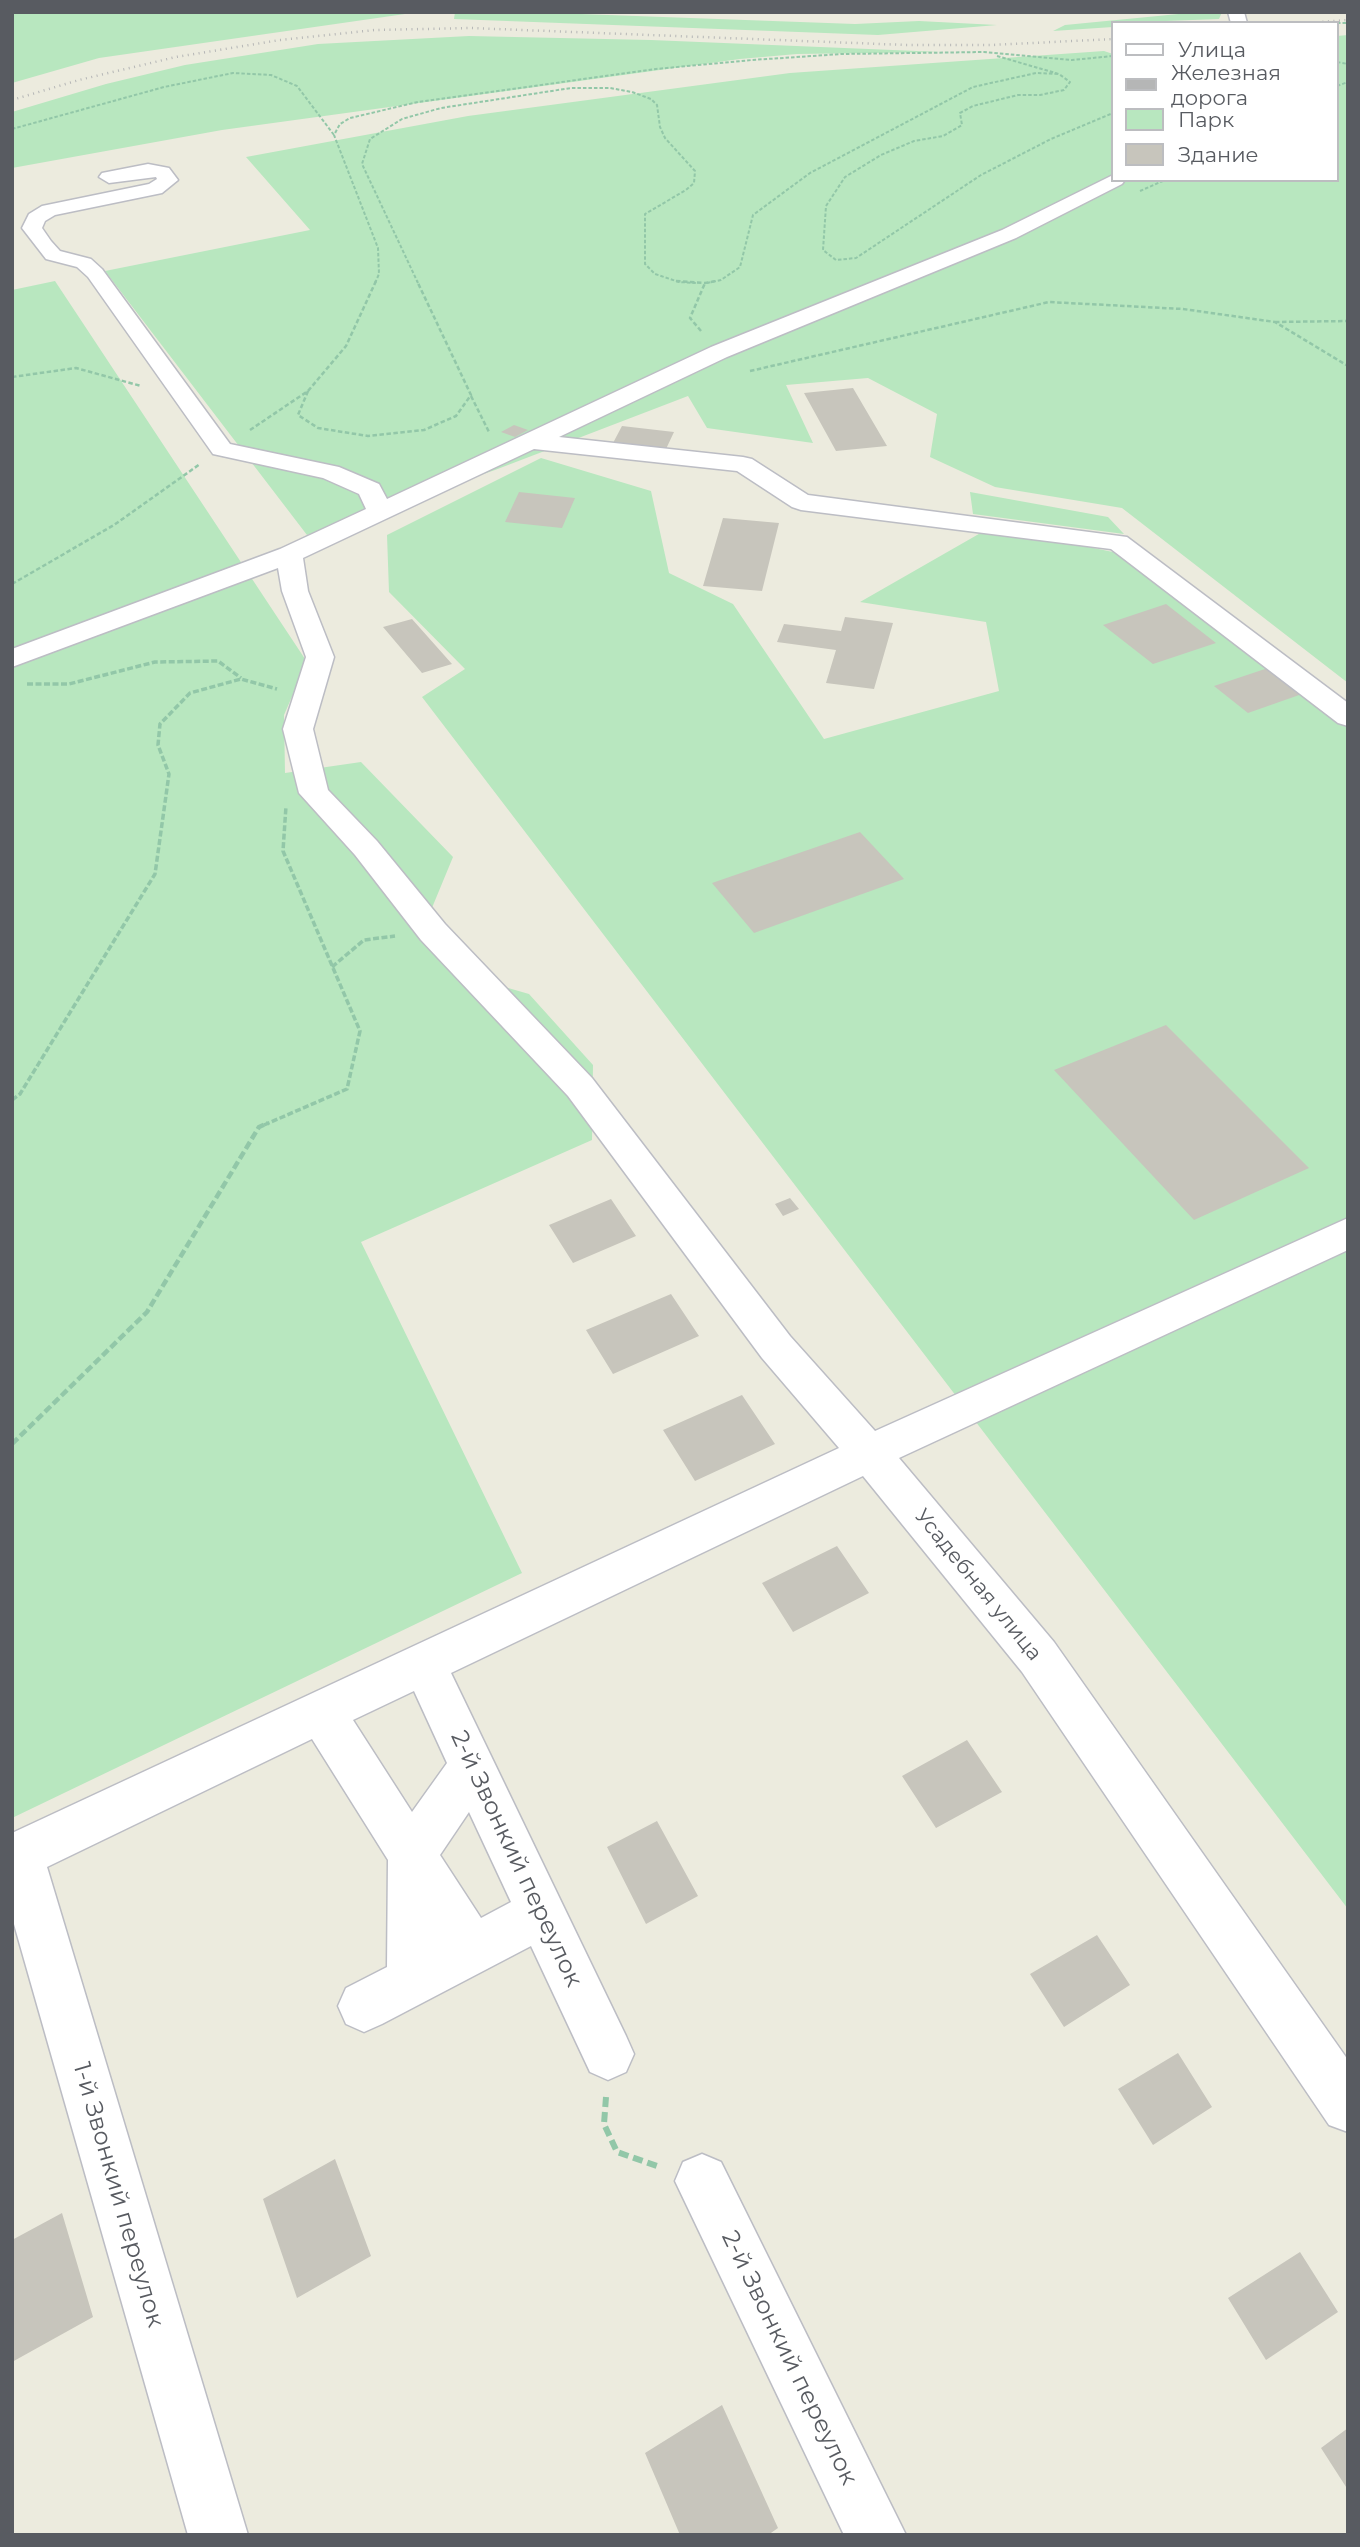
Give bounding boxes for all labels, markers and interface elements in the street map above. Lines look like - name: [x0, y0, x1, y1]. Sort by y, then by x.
- legend: [1112, 21, 1339, 182]
- text: Улица: [1178, 37, 1246, 62]
- text: Железная дорога: [1171, 60, 1281, 110]
- text: Парк: [1178, 107, 1234, 132]
- text: Здание: [1178, 142, 1259, 167]
- street label: Усадебная улица: [909, 1504, 1047, 1666]
- street label: 2-й Звонкий переулок: [444, 1727, 588, 1991]
- street label: 1-й Звонкий переулок: [66, 2059, 170, 2331]
- street label: 2-й Звонкий переулок: [715, 2226, 863, 2490]

